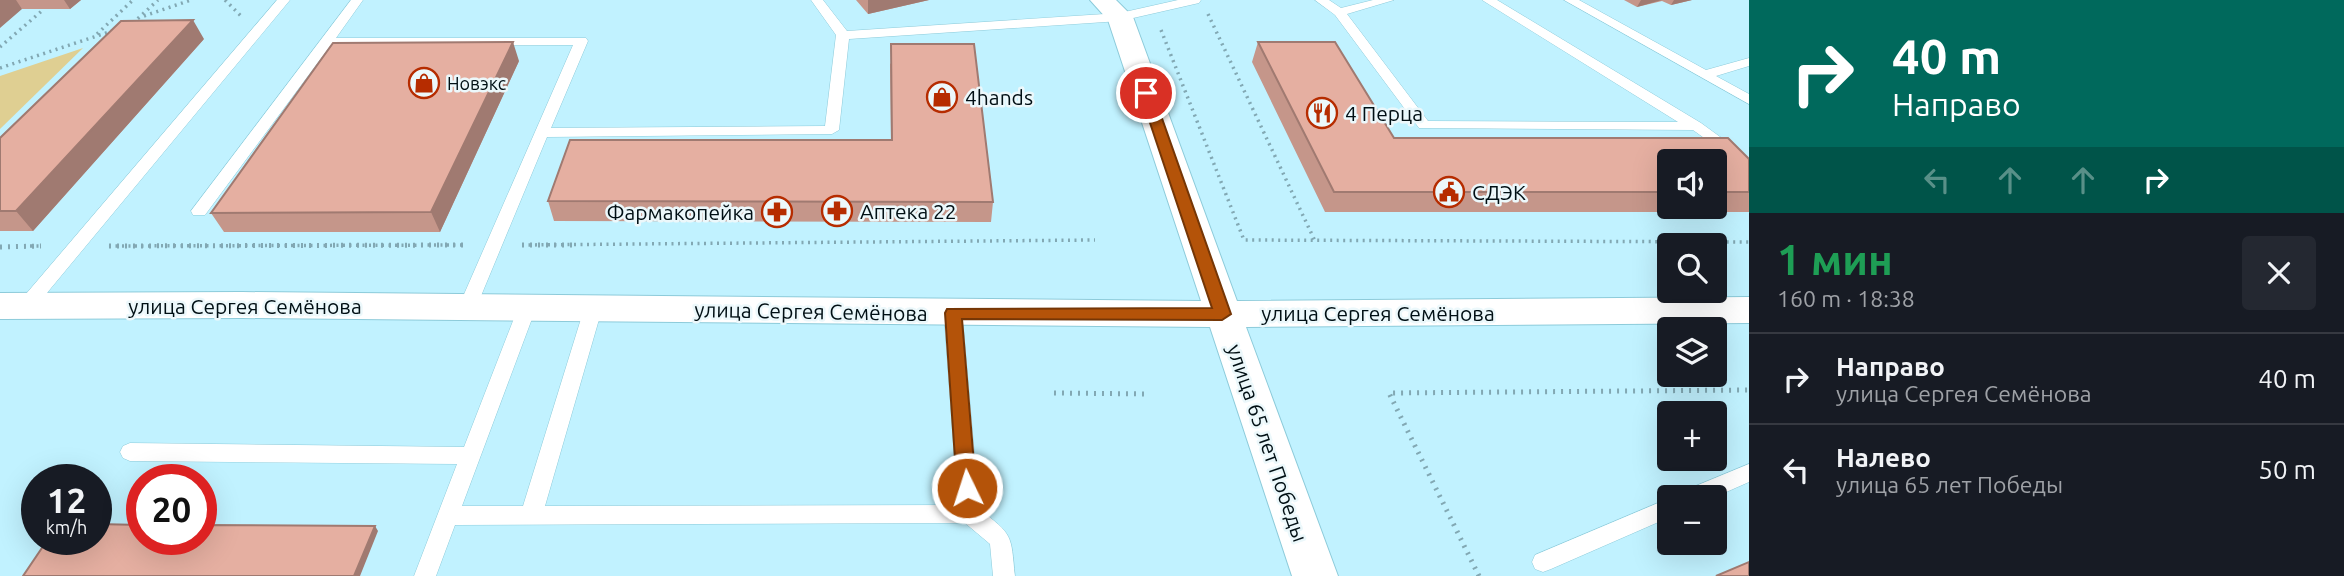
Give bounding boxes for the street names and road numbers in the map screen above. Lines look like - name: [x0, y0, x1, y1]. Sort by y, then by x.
- street label: улица Сергея Семёнова: [128, 294, 362, 318]
- street label: улица Сергея Семёнова: [694, 297, 928, 325]
- street label: улица Сергея Семёнова: [1261, 301, 1495, 325]
- street label: улица 65 лет Победы: [1223, 341, 1313, 545]

